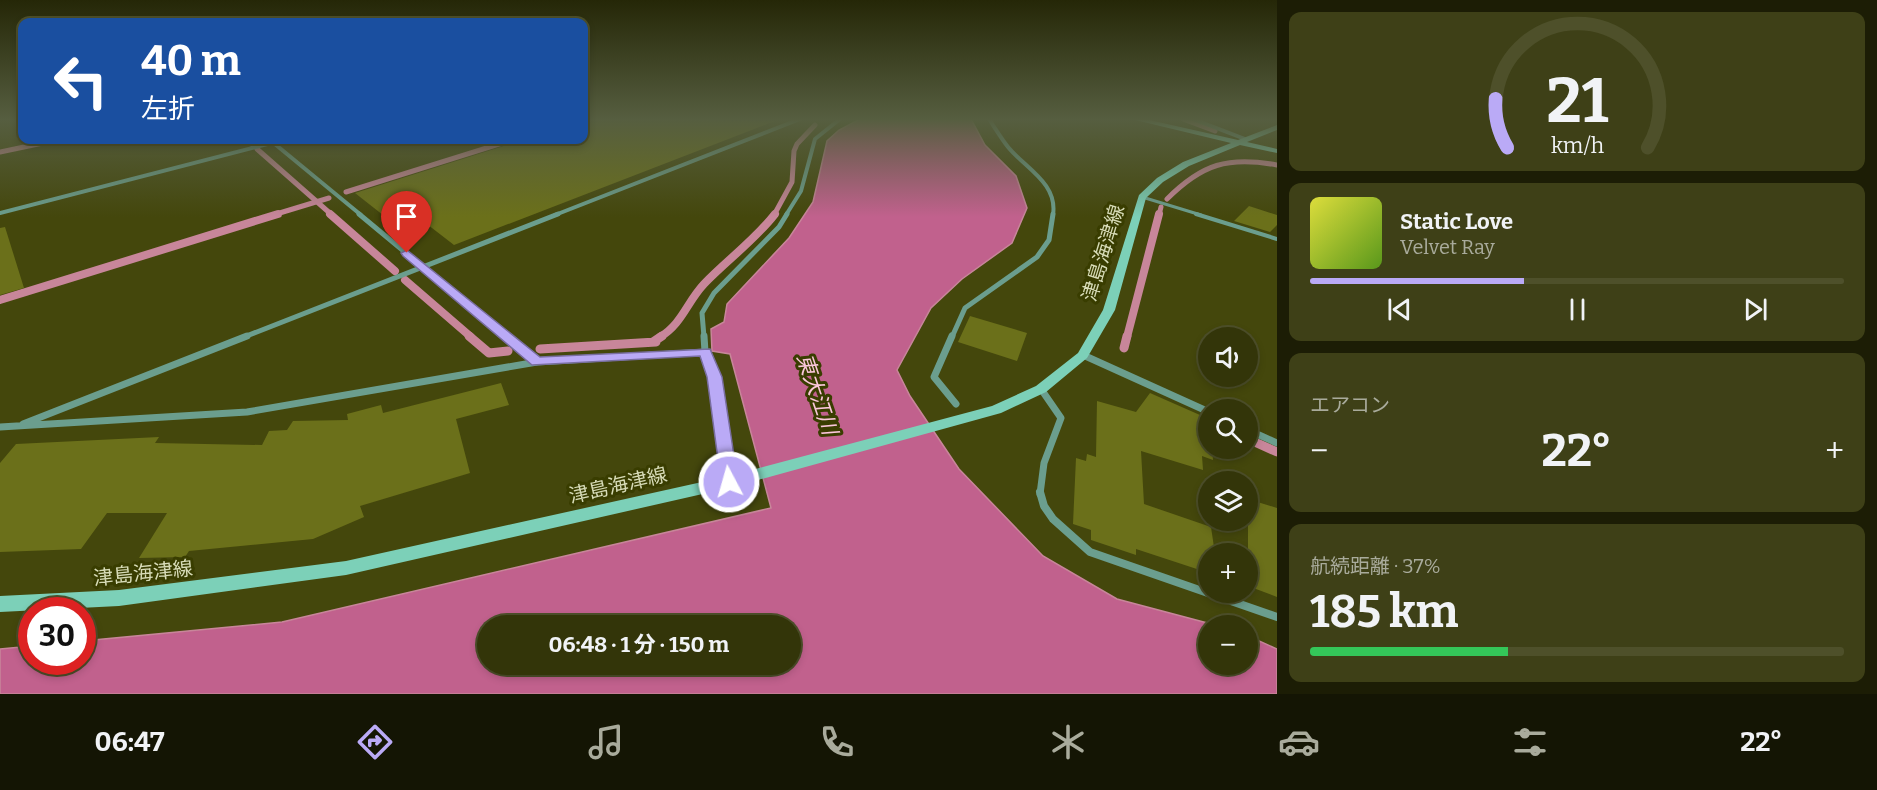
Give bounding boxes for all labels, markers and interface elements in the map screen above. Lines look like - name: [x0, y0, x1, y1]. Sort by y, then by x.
- text: 40 m: [141, 36, 241, 86]
- icon: left: [42, 42, 120, 120]
- text: 21: [1546, 64, 1608, 139]
- text: 左折: [141, 93, 195, 125]
- text: km/h: [1550, 134, 1604, 160]
- pin: [381, 191, 432, 253]
- icon: arrive: [390, 200, 423, 233]
- street label: 津島海津線: [1077, 202, 1129, 304]
- text: Static Love: [1400, 208, 1513, 235]
- text: Velvet Ray: [1400, 235, 1495, 259]
- icon: previous: [1383, 293, 1416, 326]
- icon: pause: [1561, 293, 1594, 326]
- icon: next: [1739, 293, 1772, 326]
- map controls: [1198, 327, 1258, 675]
- button: sound: [1198, 327, 1258, 387]
- water label: 東大江川: [791, 350, 844, 440]
- text: エアコン: [1310, 393, 1390, 417]
- button: search: [1198, 399, 1258, 459]
- text: 22°: [1541, 424, 1612, 478]
- text: −: [1310, 431, 1328, 471]
- text: +: [1825, 431, 1844, 471]
- position arrow: [697, 450, 761, 514]
- street label: 津島海津線: [567, 462, 669, 508]
- button: layers: [1198, 471, 1258, 531]
- button: +: [1198, 543, 1258, 603]
- text: 航続距離 · 37%: [1310, 554, 1441, 578]
- street label: 津島海津線: [92, 556, 194, 590]
- text: 185 km: [1310, 585, 1458, 639]
- speed limit sign: 30: [18, 597, 96, 675]
- button: −: [1198, 615, 1258, 675]
- text: 06:48 · 1 分 · 150 m: [549, 631, 729, 658]
- icon: directions: [354, 721, 396, 763]
- icon: music: [585, 721, 627, 763]
- icon: phone: [816, 721, 858, 763]
- icon: climate: [1047, 721, 1089, 763]
- icon: car: [1278, 721, 1320, 763]
- icon: filters: [1509, 721, 1551, 763]
- text: 06:47: [95, 726, 165, 758]
- text: 22°: [1740, 726, 1782, 758]

